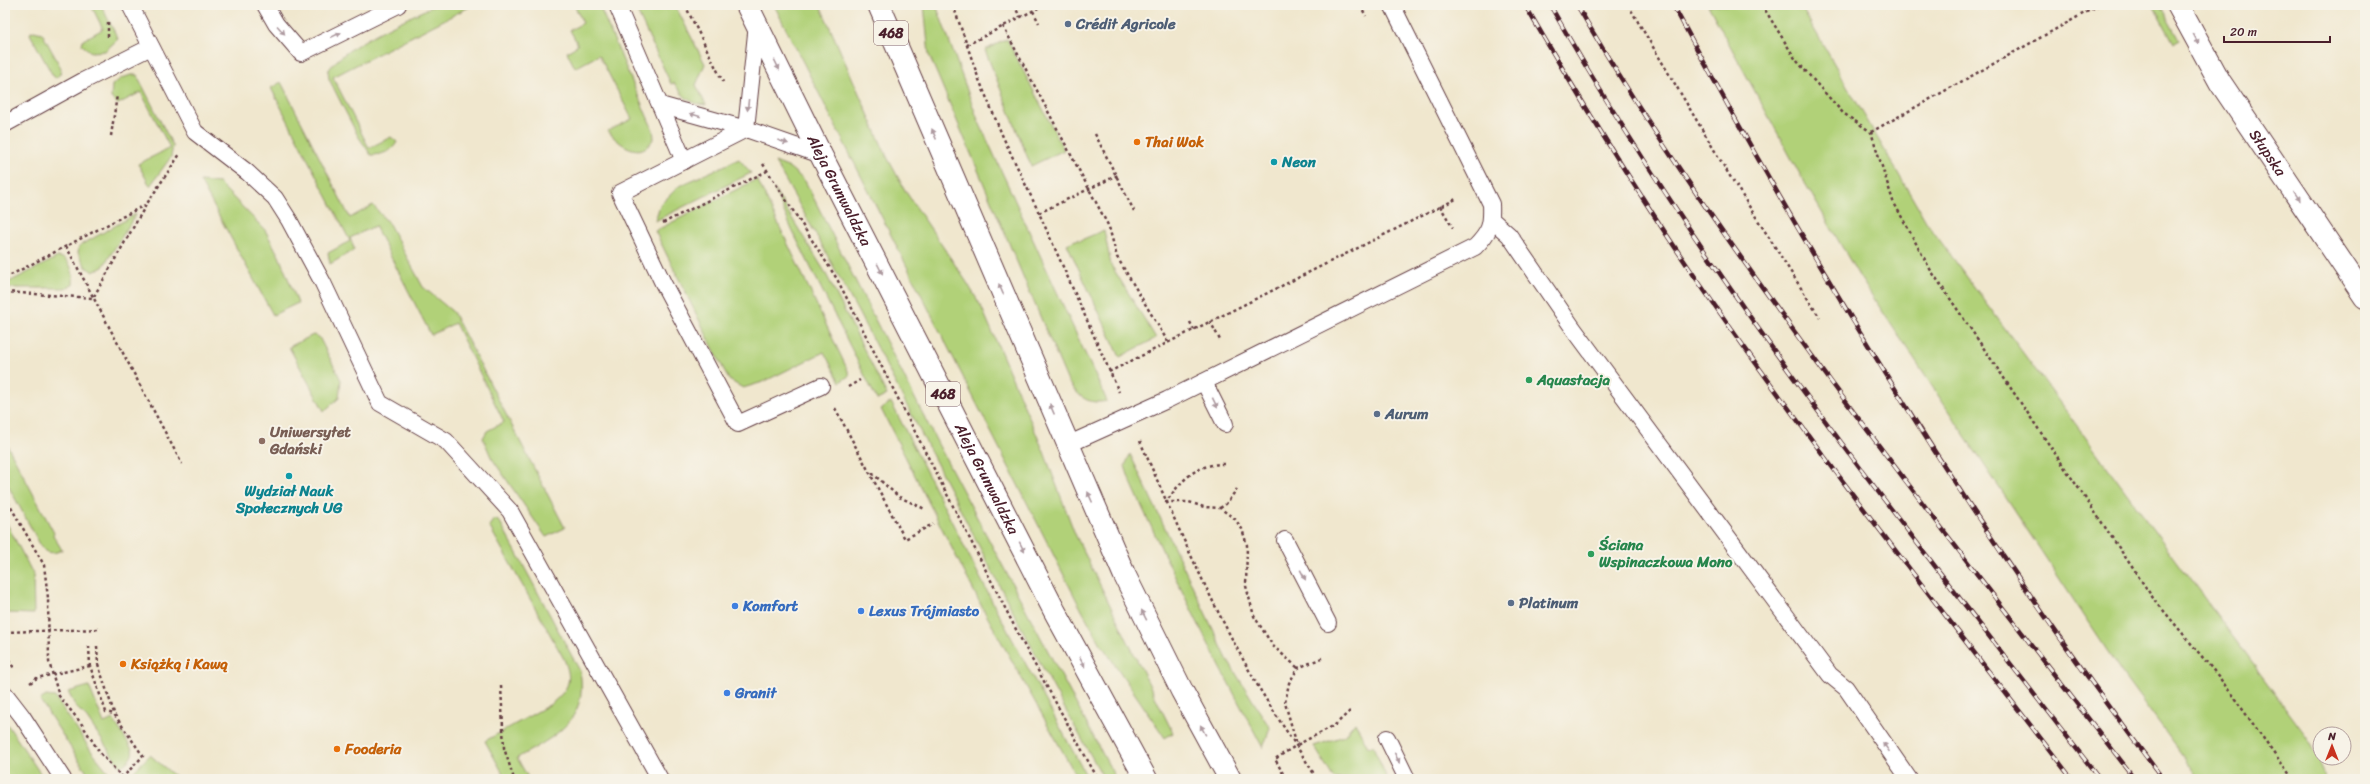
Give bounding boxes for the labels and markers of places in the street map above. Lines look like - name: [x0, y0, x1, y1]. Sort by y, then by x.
- place label: Crédit Agricole: [1075, 11, 1176, 37]
- marker: Crédit Agricole: [1063, 19, 1073, 29]
- place label: Thai Wok: [1145, 129, 1205, 155]
- marker: Thai Wok: [1132, 137, 1142, 147]
- place label: Neon: [1281, 149, 1317, 175]
- marker: Neon: [1269, 157, 1279, 167]
- place label: Aquastacja: [1536, 367, 1611, 393]
- marker: Aquastacja: [1524, 375, 1534, 385]
- place label: Aurum: [1384, 401, 1429, 427]
- marker: Aurum: [1372, 409, 1382, 419]
- place label: Uniwersytet Gdański: [269, 419, 351, 462]
- marker: Uniwersytet Gdański: [257, 436, 267, 446]
- marker: Wydział Nauk Społecznych UG: [284, 471, 294, 481]
- place label: Wydział Nauk Społecznych UG: [235, 478, 343, 521]
- place label: Ściana Wspinaczkowa Mono: [1598, 532, 1733, 575]
- marker: Ściana Wspinaczkowa Mono: [1586, 549, 1596, 559]
- place label: Platinum: [1519, 590, 1579, 616]
- place label: Komfort: [742, 593, 799, 619]
- place label: Lexus Trójmiasto: [869, 598, 980, 624]
- marker: Platinum: [1506, 598, 1516, 608]
- marker: Komfort: [730, 601, 740, 611]
- marker: Lexus Trójmiasto: [856, 606, 866, 616]
- place label: Książką i Kawą: [130, 651, 228, 677]
- marker: Książką i Kawą: [118, 659, 128, 669]
- place label: Granit: [734, 680, 777, 706]
- marker: Granit: [722, 688, 732, 698]
- place label: Fooderia: [344, 736, 402, 762]
- marker: Fooderia: [332, 744, 342, 754]

